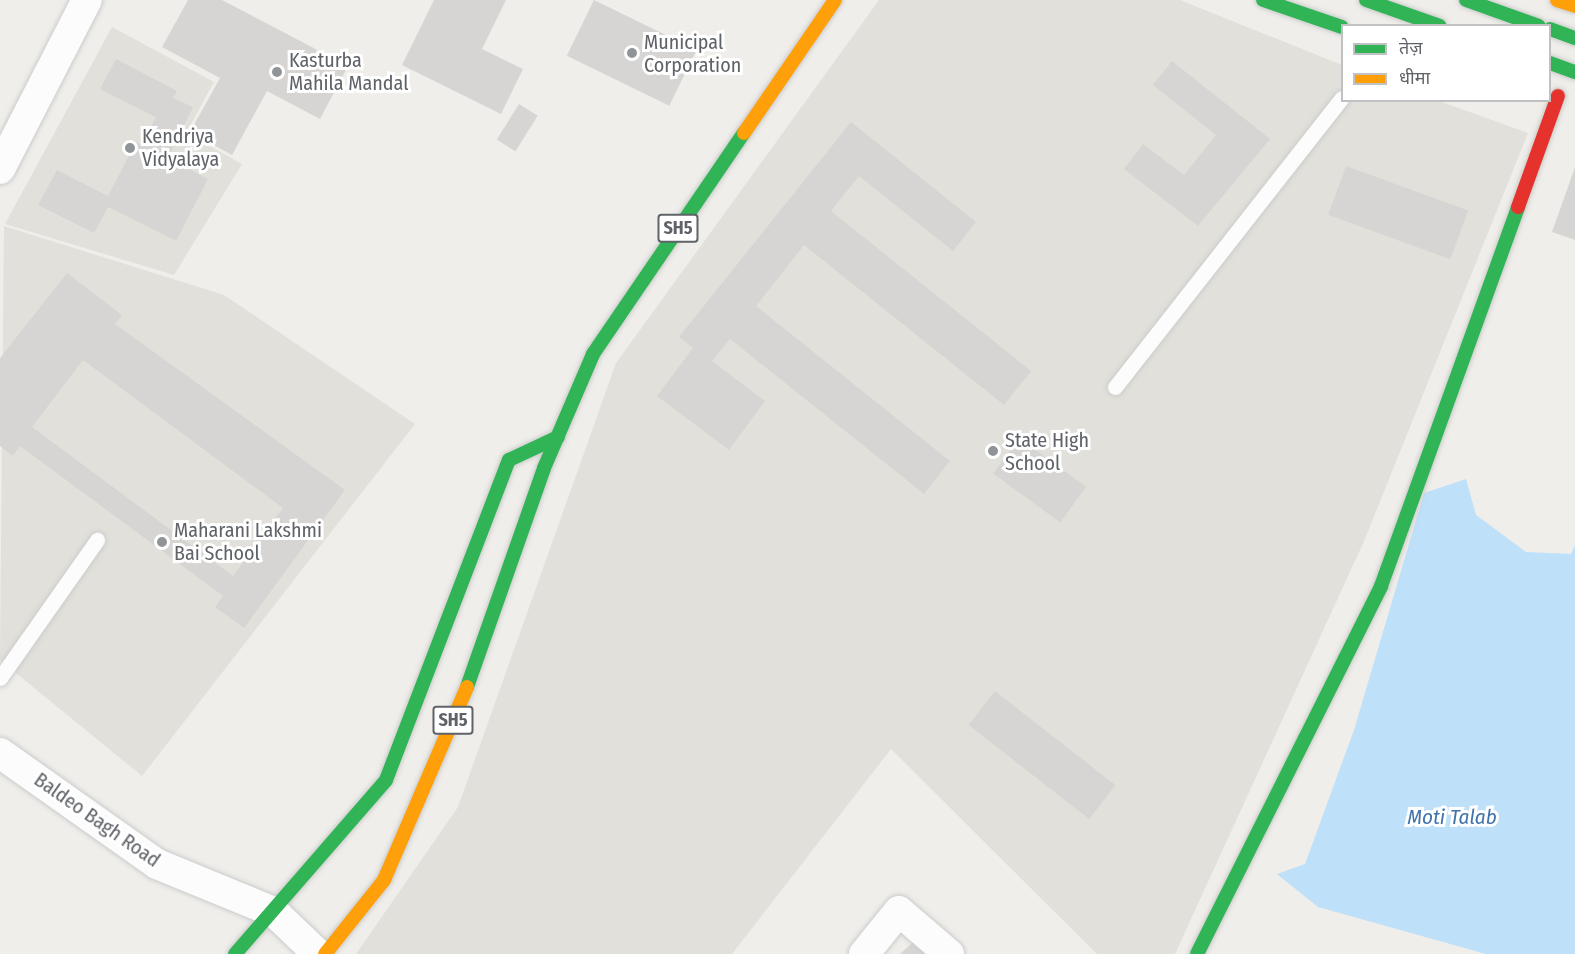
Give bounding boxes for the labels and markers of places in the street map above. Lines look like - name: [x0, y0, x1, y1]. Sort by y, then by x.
- place label: Municipal Corporation: [644, 30, 741, 77]
- marker: Municipal Corporation: [625, 46, 639, 60]
- place label: Kasturba Mahila Mandal: [289, 48, 408, 95]
- marker: Kasturba Mahila Mandal: [270, 65, 284, 79]
- place label: Kendriya Vidyalaya: [142, 124, 219, 171]
- marker: Kendriya Vidyalaya: [123, 141, 137, 155]
- place label: State High School: [1005, 428, 1089, 475]
- marker: State High School: [986, 444, 1000, 458]
- place label: Maharani Lakshmi Bai School: [174, 518, 322, 565]
- marker: Maharani Lakshmi Bai School: [155, 535, 169, 549]

